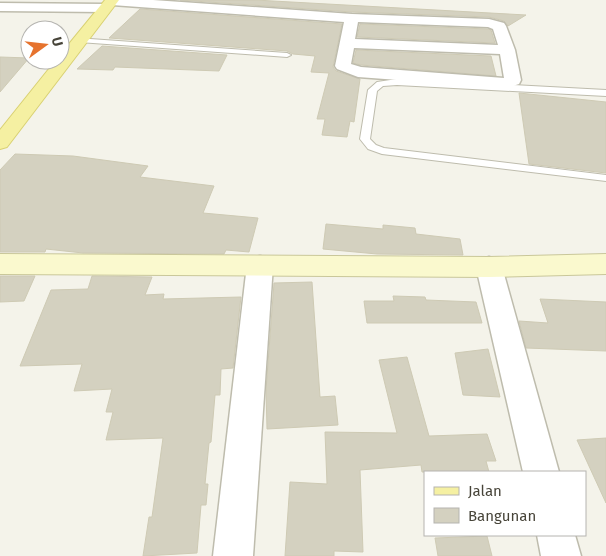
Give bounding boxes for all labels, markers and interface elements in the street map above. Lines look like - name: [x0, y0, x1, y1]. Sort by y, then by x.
- north arrow: [20, 20, 70, 70]
- text: U: [48, 35, 66, 48]
- legend: [424, 471, 586, 536]
- text: Jalan: [468, 482, 502, 500]
- text: Bangunan: [468, 507, 536, 525]

